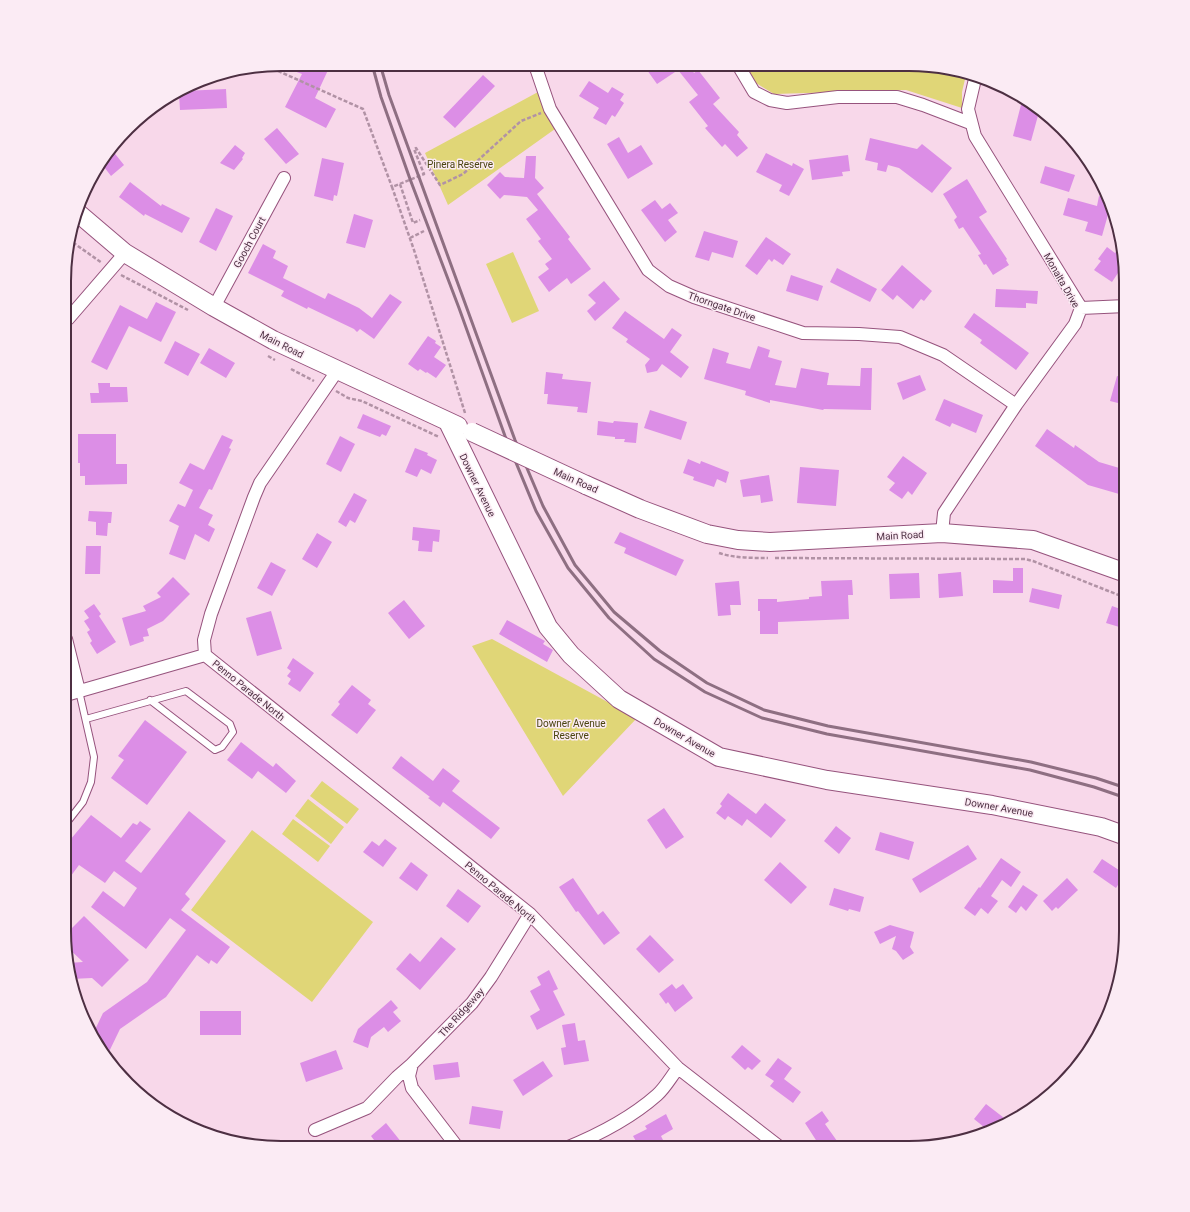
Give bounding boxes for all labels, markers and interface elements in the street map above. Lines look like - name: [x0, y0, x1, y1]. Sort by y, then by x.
- park label: Pinera Reserve: [427, 159, 493, 170]
- street label: Gooch Court: [231, 215, 267, 270]
- street label: Monalta Drive: [1041, 251, 1082, 310]
- street label: Thorngate Drive: [687, 290, 757, 323]
- street label: Main Road: [258, 329, 305, 360]
- street label: Downer Avenue: [457, 452, 498, 519]
- street label: Main Road: [552, 466, 600, 495]
- street label: Main Road: [876, 529, 924, 542]
- street label: Penno Parade North: [210, 658, 287, 723]
- street label: Downer Avenue: [652, 715, 717, 759]
- park label: Downer Avenue Reserve: [536, 718, 606, 741]
- street label: Downer Avenue: [964, 796, 1034, 819]
- street label: Penno Parade North: [463, 859, 539, 925]
- street label: The Ridgeway: [437, 985, 486, 1039]

